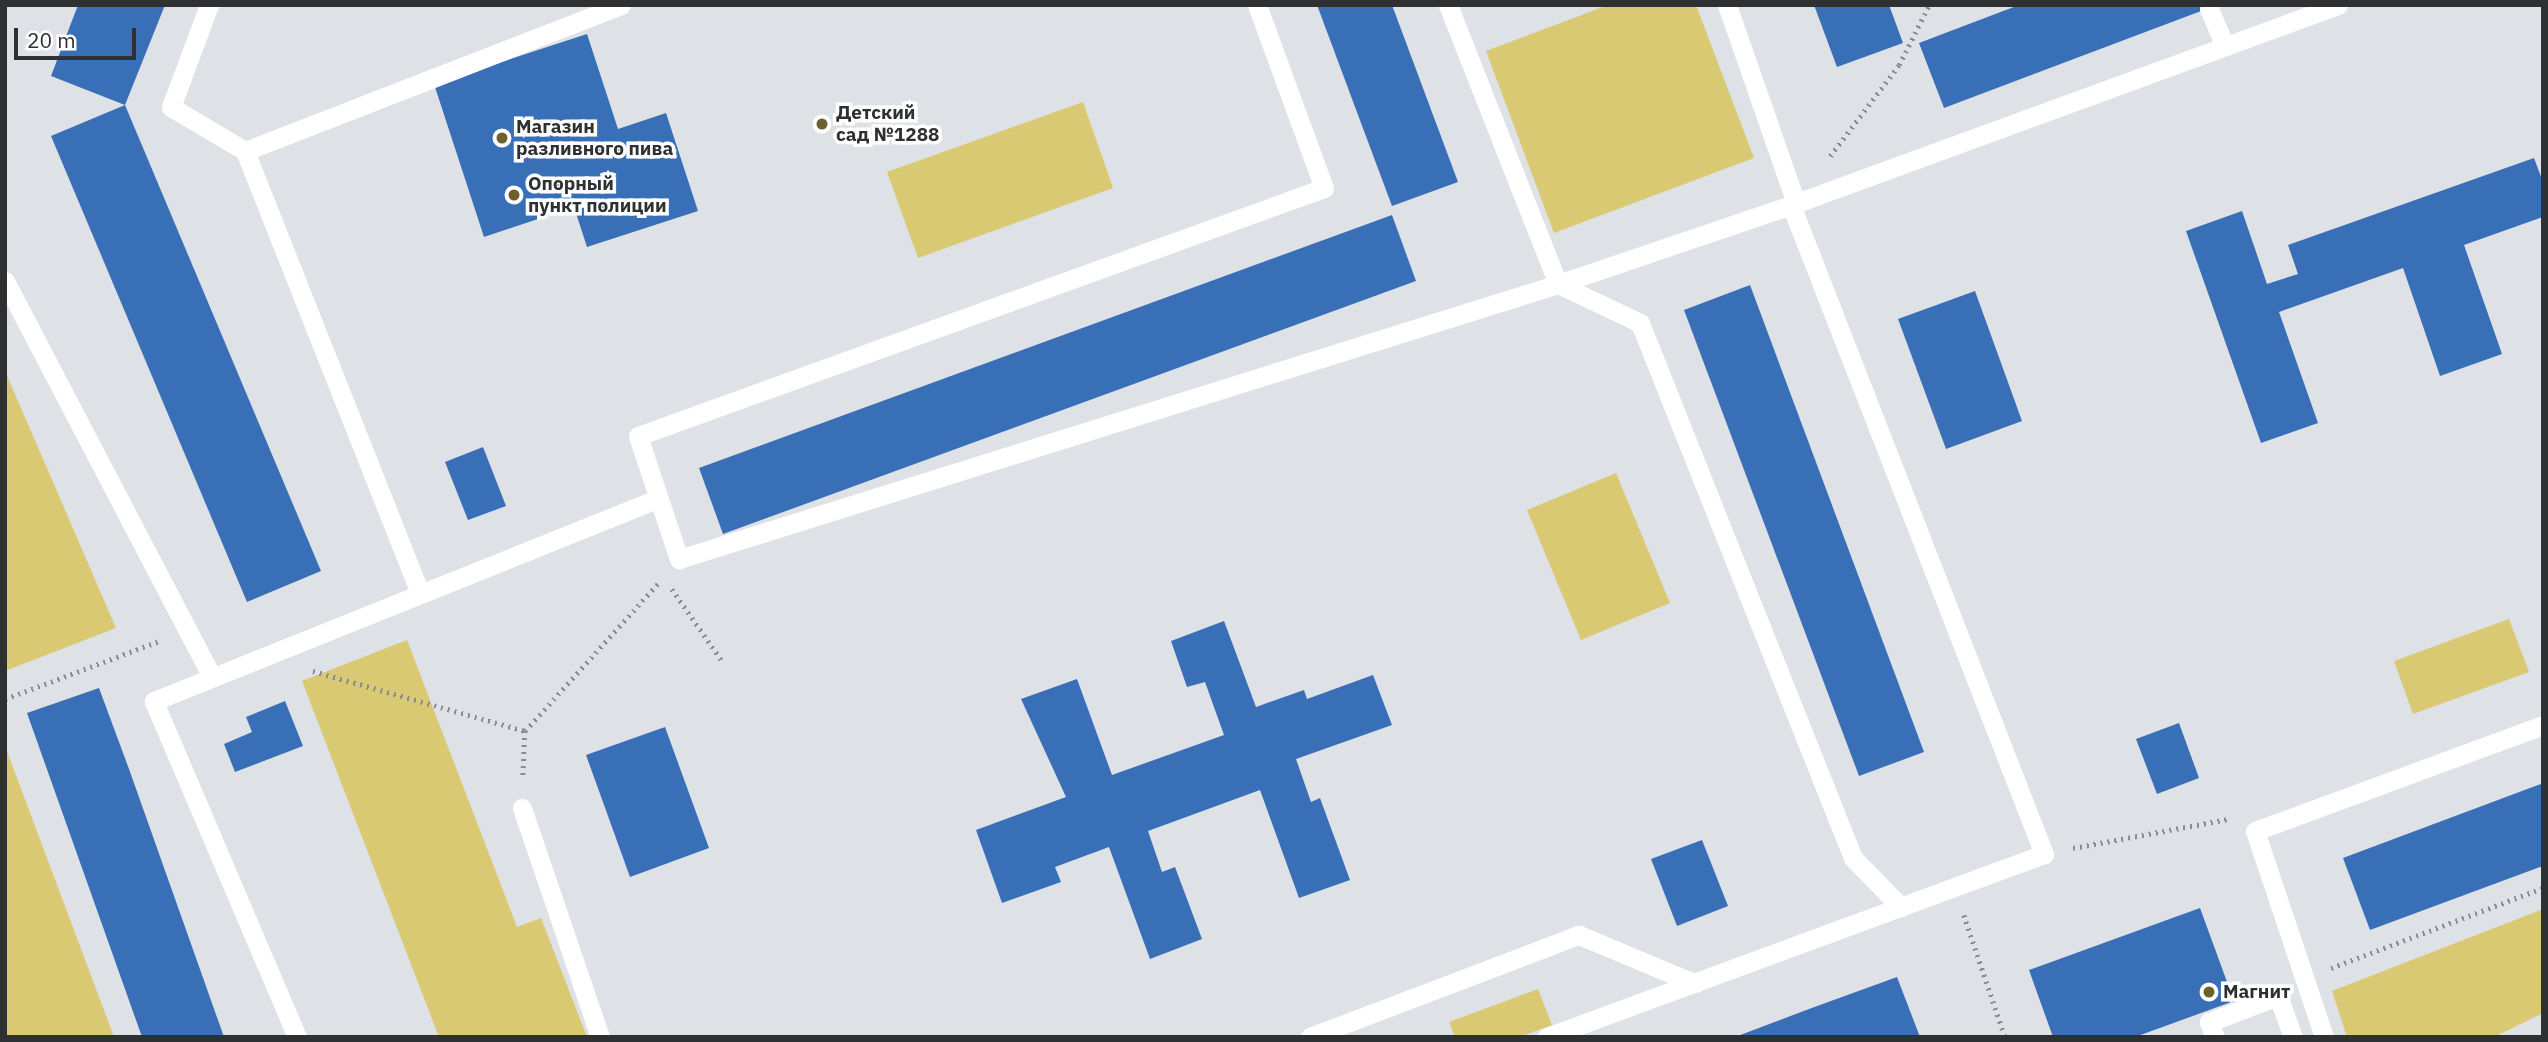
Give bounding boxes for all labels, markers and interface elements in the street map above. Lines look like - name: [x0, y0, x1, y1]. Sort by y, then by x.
- scale bar: [18, 14, 140, 58]
- text: 20 m: [27, 26, 76, 54]
- place label: Детский сад №1288: [836, 102, 939, 146]
- place label: Магазин разливного пива: [516, 116, 673, 160]
- marker: Детский сад №1288: [814, 116, 830, 132]
- marker: Магазин разливного пива: [494, 130, 510, 146]
- place label: Опорный пункт полиции: [528, 173, 667, 217]
- marker: Опорный пункт полиции: [506, 187, 522, 203]
- place label: Магнит: [2223, 981, 2290, 1003]
- marker: Магнит: [2201, 984, 2217, 1000]

